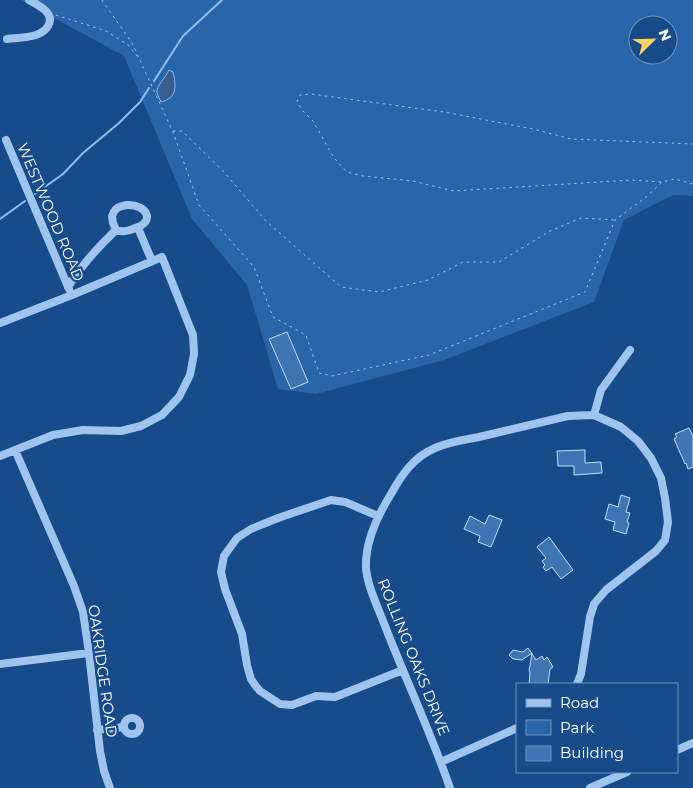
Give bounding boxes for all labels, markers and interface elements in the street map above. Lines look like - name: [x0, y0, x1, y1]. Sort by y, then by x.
- north arrow: [628, 15, 678, 65]
- text: N: [654, 26, 675, 44]
- street label: WESTWOOD ROAD: [13, 140, 89, 284]
- street label: ROLLING OAKS DRIVE: [374, 576, 454, 738]
- street label: OAKRIDGE ROAD: [84, 604, 122, 738]
- legend: [516, 683, 678, 773]
- text: Road: [560, 693, 599, 712]
- text: Park: [560, 718, 594, 737]
- text: Building: [560, 743, 624, 762]

